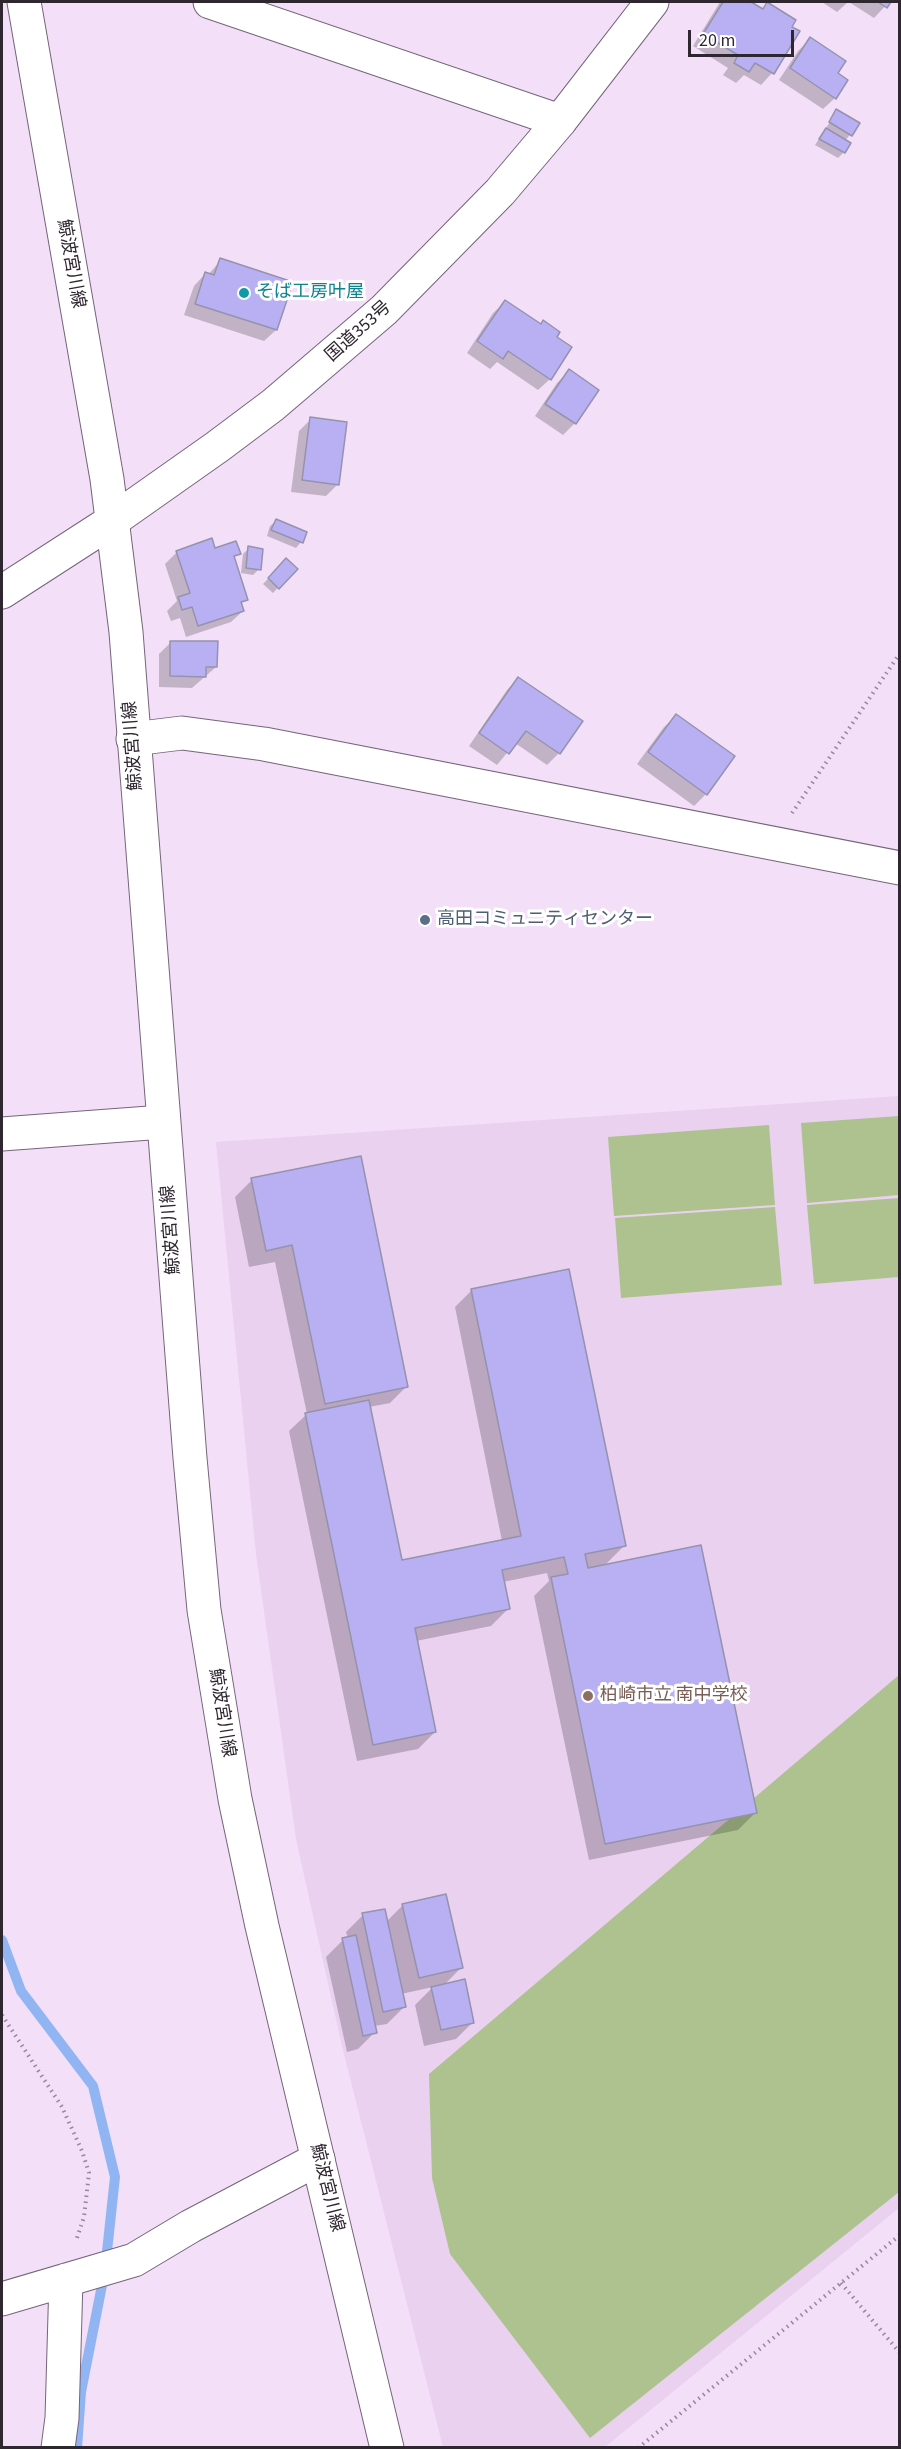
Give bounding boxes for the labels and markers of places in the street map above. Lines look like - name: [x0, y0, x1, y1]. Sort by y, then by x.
- place label: そば工房叶屋: [256, 282, 364, 304]
- marker: そば工房叶屋: [237, 286, 251, 300]
- place label: 高田コミュニティセンター: [437, 909, 653, 931]
- marker: 高田コミュニティセンター: [418, 913, 432, 927]
- place label: 柏崎市立 南中学校: [600, 1685, 748, 1707]
- marker: 柏崎市立 南中学校: [581, 1689, 595, 1703]

